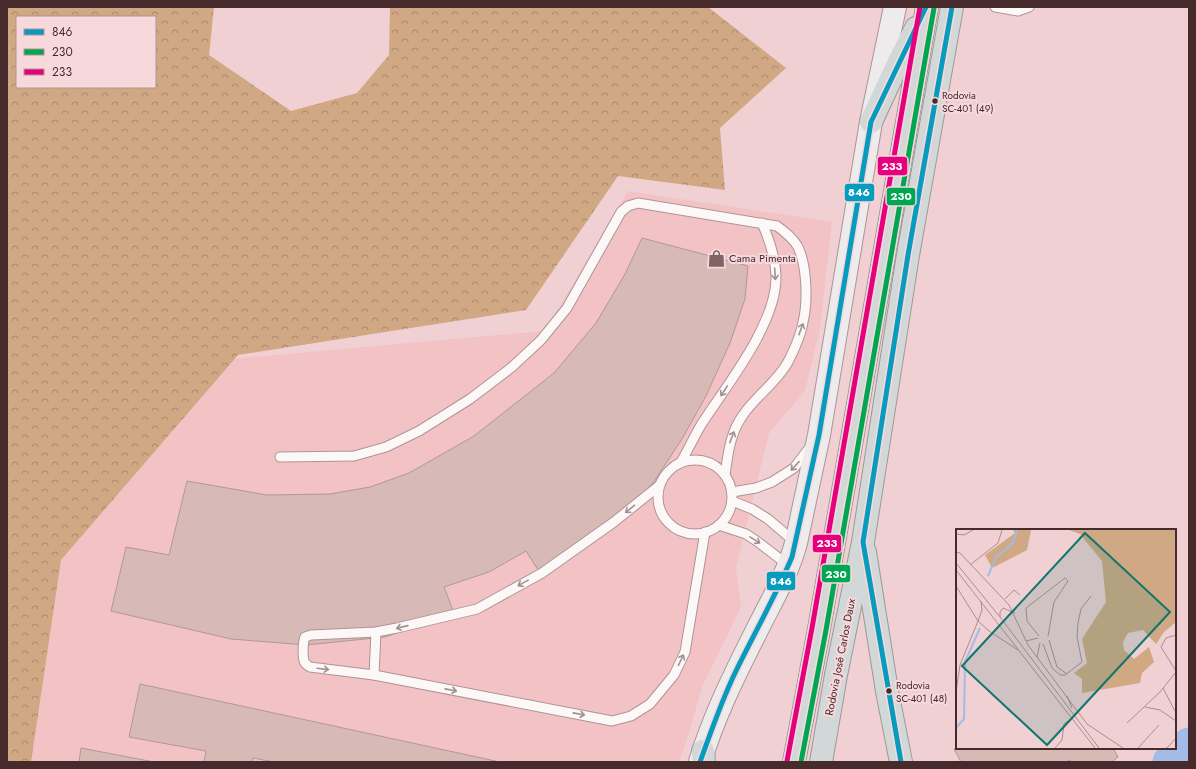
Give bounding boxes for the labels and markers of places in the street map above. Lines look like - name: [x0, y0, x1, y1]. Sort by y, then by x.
- place label: Rodovia SC-401 (49): [942, 88, 994, 116]
- marker: Rodovia SC-401 (49): [930, 96, 940, 106]
- shop icon: Cama Pimenta: [706, 248, 726, 268]
- place label: Cama Pimenta: [729, 250, 796, 266]
- place label: Rodovia SC-401 (48): [896, 678, 947, 706]
- marker: Rodovia SC-401 (48): [884, 686, 894, 696]

